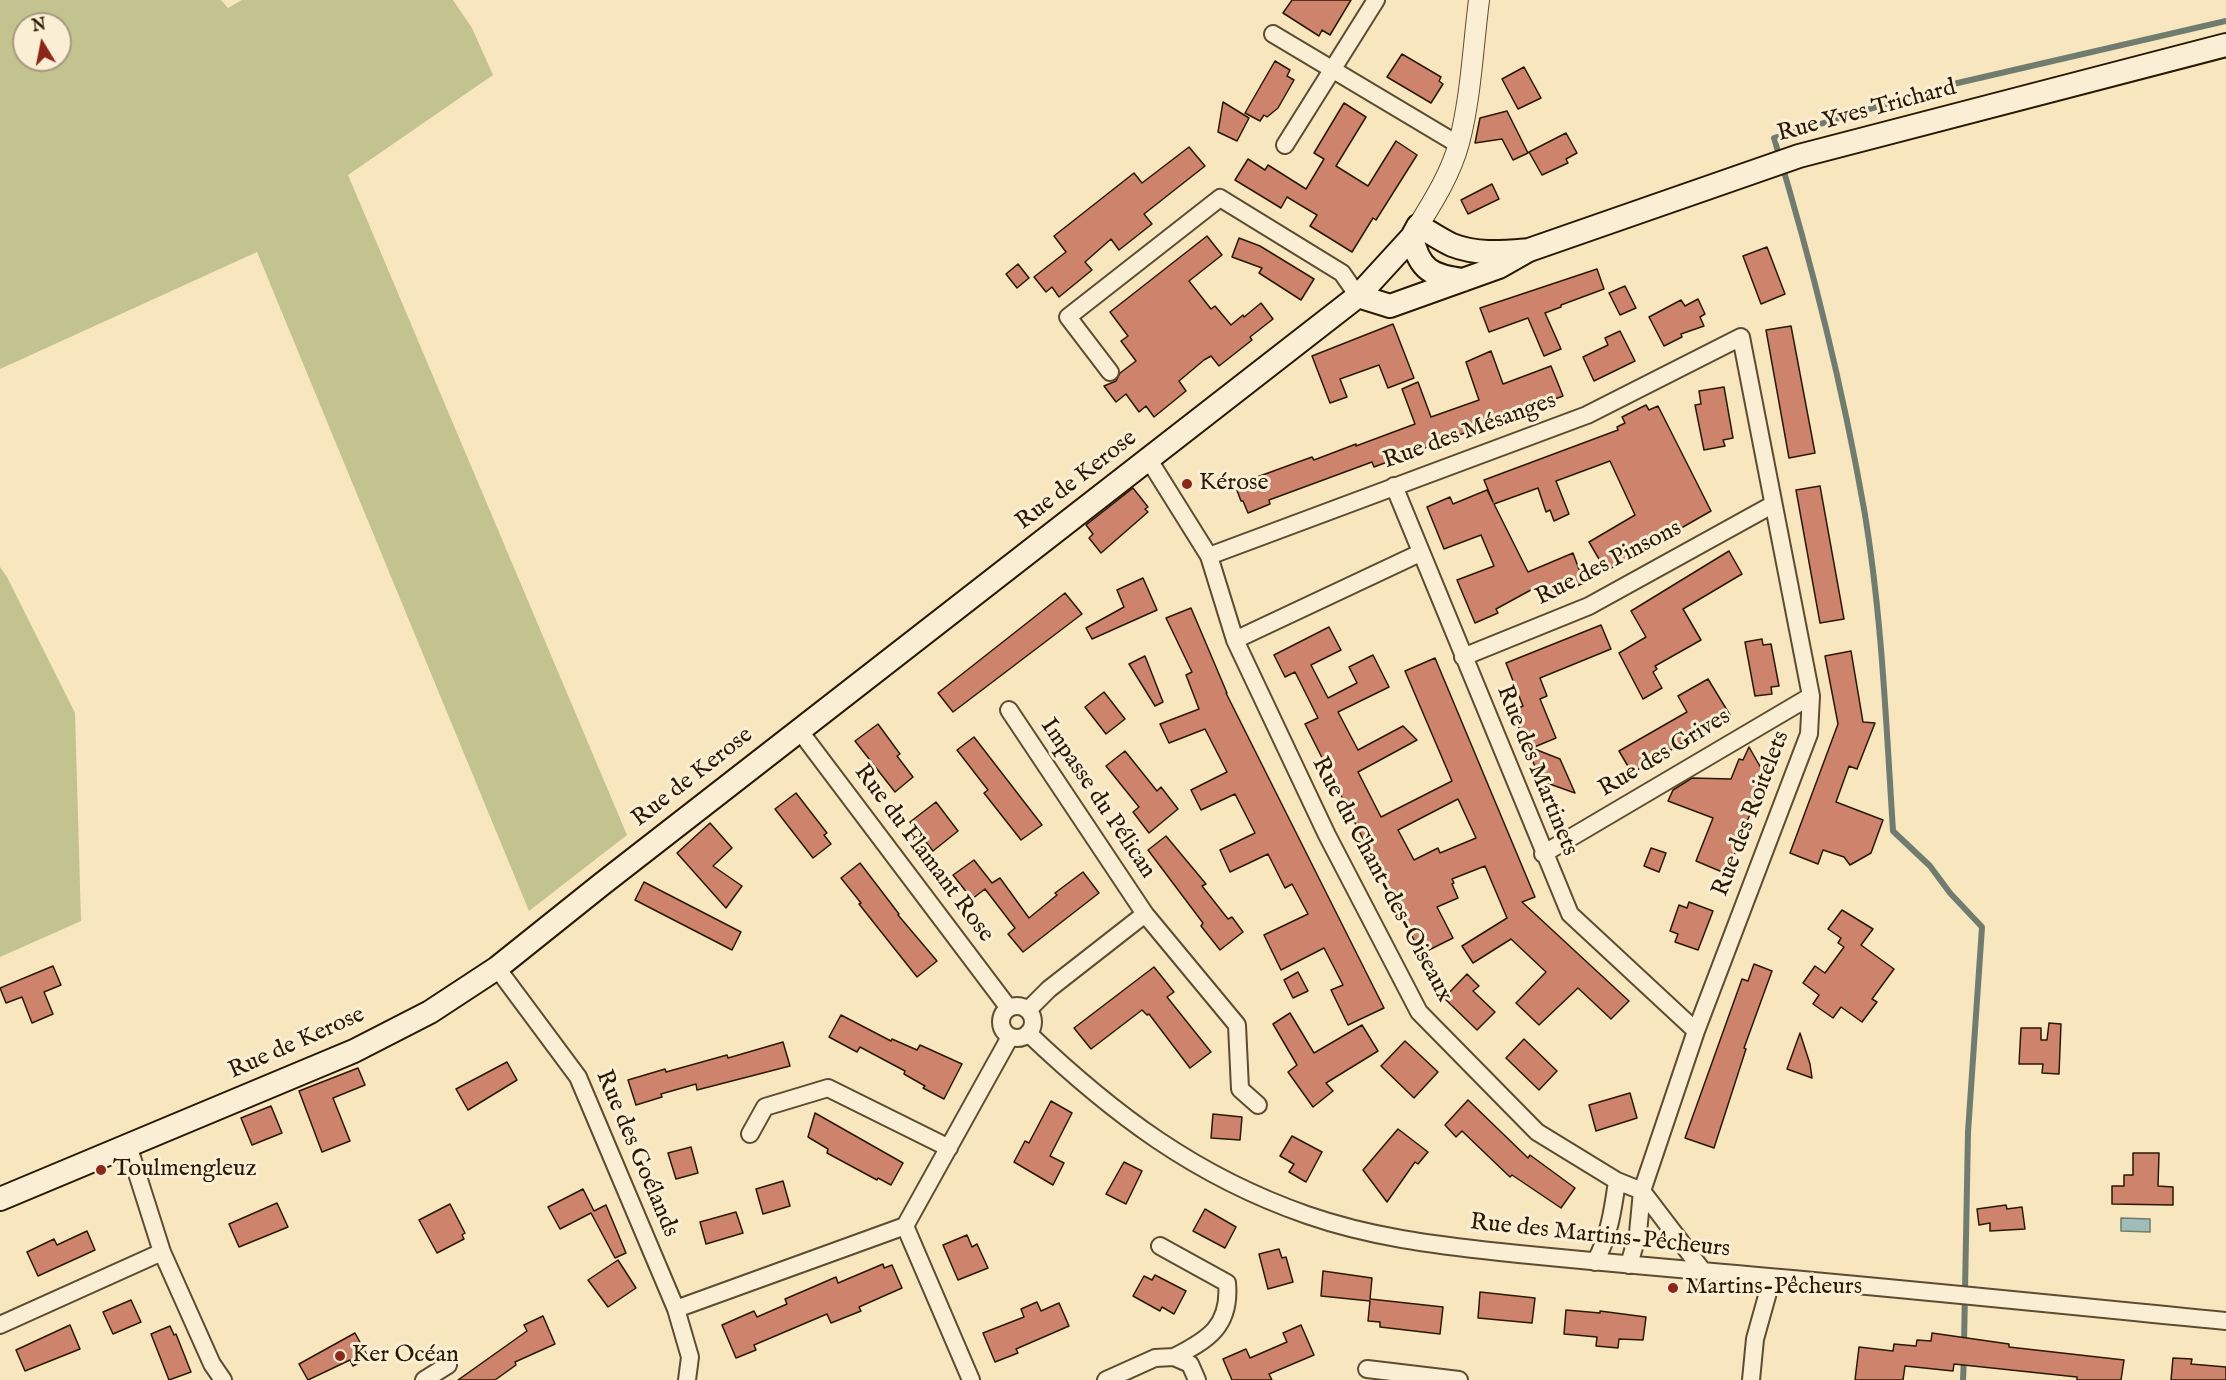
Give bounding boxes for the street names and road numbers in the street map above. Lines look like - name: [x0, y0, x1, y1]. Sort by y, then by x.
- street label: Rue Yves Trichard: [1775, 74, 1959, 150]
- street label: Rue des Mésanges: [1380, 387, 1560, 477]
- street label: Rue de Kerose: [1011, 425, 1143, 537]
- street label: Rue des Pinsons: [1531, 515, 1687, 613]
- street label: Rue des Martinets: [1489, 682, 1583, 860]
- street label: Rue des Grives: [1594, 703, 1736, 805]
- street label: Impasse du Pélican: [1033, 714, 1161, 884]
- street label: Rue de Kerose: [627, 722, 759, 834]
- street label: Rue des Roitelets: [1707, 727, 1797, 901]
- street label: Rue du Chant-des-Oiseaux: [1304, 753, 1458, 1007]
- street label: Rue du Flamant Rose: [847, 759, 999, 949]
- street label: Rue de Kerose: [225, 1001, 369, 1087]
- street label: Rue des Goélands: [588, 1066, 684, 1242]
- street label: Rue des Martins-Pêcheurs: [1469, 1209, 1731, 1265]

